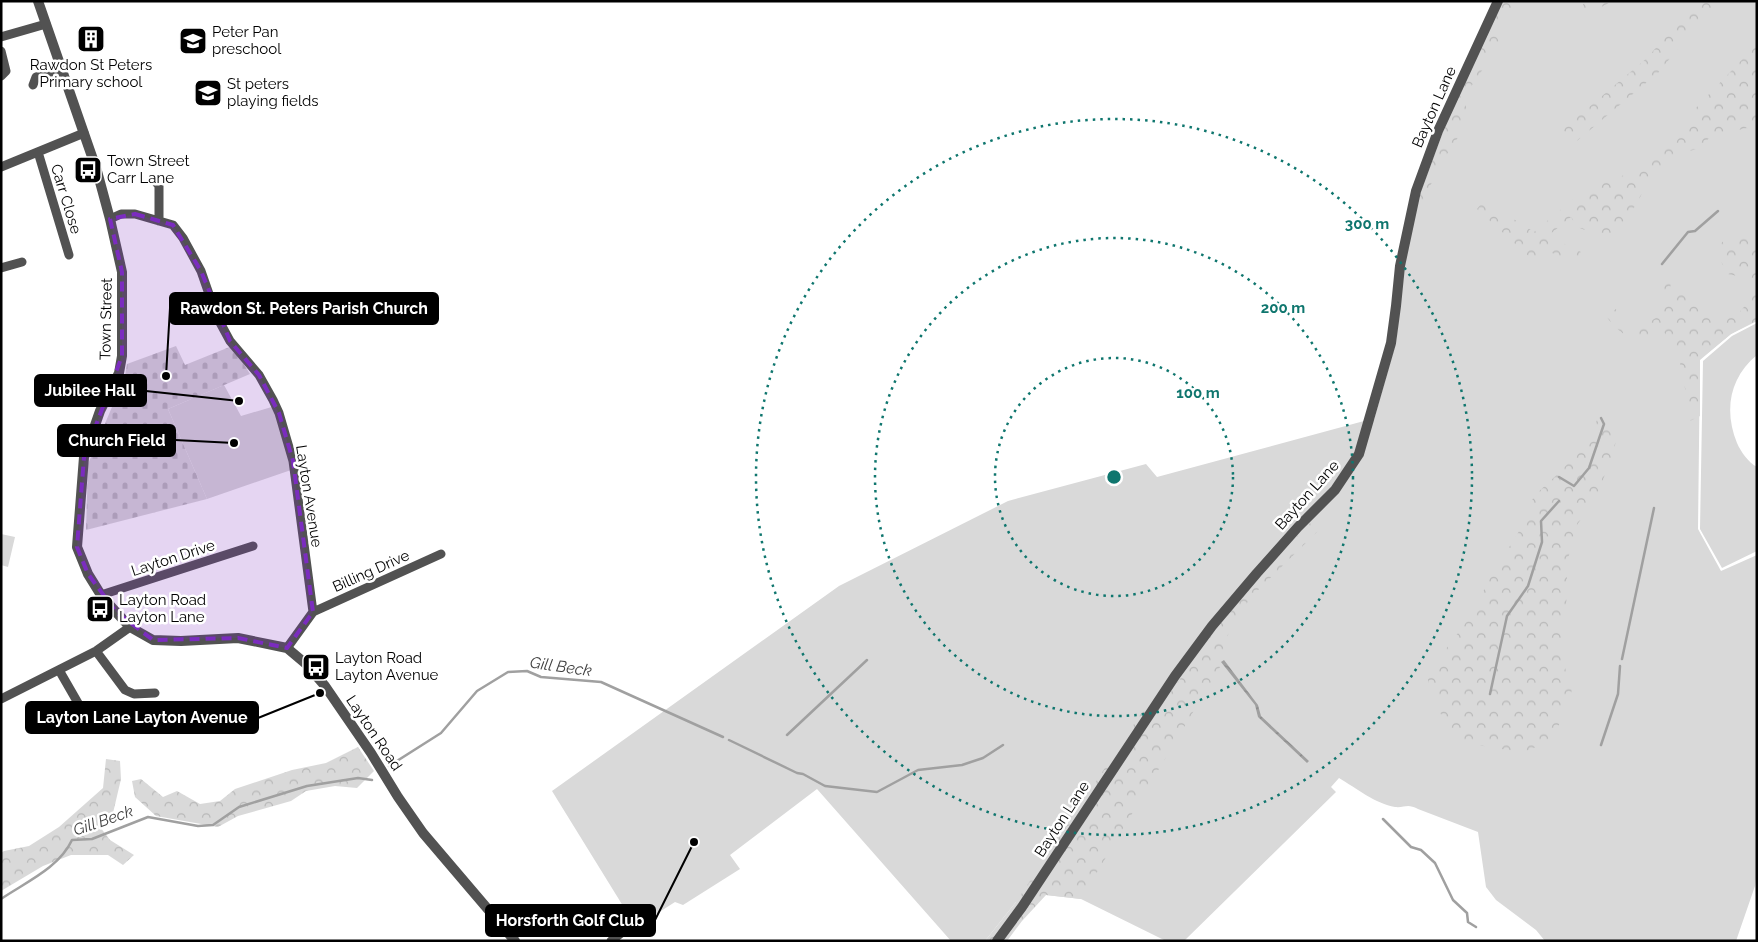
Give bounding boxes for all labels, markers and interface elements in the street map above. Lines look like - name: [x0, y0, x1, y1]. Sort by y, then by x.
- place label: Peter Pan preschool: [212, 23, 282, 58]
- building icon: Rawdon St Peters Primary school: [76, 24, 106, 54]
- school or university icon: Peter Pan preschool: [178, 26, 208, 56]
- place label: Rawdon St Peters Primary school: [30, 56, 152, 91]
- street label: Bayton Lane: [1408, 63, 1460, 150]
- place label: St peters playing fields: [227, 75, 319, 110]
- school or university icon: St peters playing fields: [193, 78, 223, 108]
- place label: Town Street Carr Lane: [107, 152, 189, 187]
- bus stop icon: Town Street Carr Lane: [73, 155, 103, 185]
- street label: Carr Close: [47, 162, 85, 236]
- text: 300 m: [1345, 215, 1389, 233]
- street label: Town Street: [96, 278, 116, 360]
- callout: Rawdon St. Peters Parish Church: [170, 293, 438, 324]
- text: Rawdon St. Peters Parish Church: [180, 299, 428, 318]
- text: 200 m: [1261, 299, 1305, 317]
- callout: Jubilee Hall: [35, 375, 146, 406]
- text: Jubilee Hall: [44, 381, 136, 400]
- text: 100 m: [1176, 384, 1220, 402]
- callout: Church Field: [58, 425, 175, 456]
- text: Church Field: [68, 431, 166, 450]
- street label: Layton Avenue: [292, 444, 326, 549]
- street label: Bayton Lane: [1271, 457, 1343, 533]
- centre of rings: [1105, 468, 1123, 486]
- street label: Layton Drive: [129, 536, 217, 580]
- street label: Billing Drive: [330, 546, 412, 596]
- place label: Layton Road Layton Lane: [119, 591, 206, 626]
- bus stop icon: Layton Road Layton Lane: [85, 594, 115, 624]
- place label: Layton Road Layton Avenue: [335, 649, 439, 684]
- bus stop icon: Layton Road Layton Avenue: [301, 652, 331, 682]
- water label: Gill Beck: [529, 653, 593, 680]
- street label: Layton Road: [342, 692, 406, 774]
- callout: Layton Lane Layton Avenue: [26, 702, 258, 733]
- text: Layton Lane Layton Avenue: [36, 708, 248, 727]
- street label: Bayton Lane: [1031, 777, 1093, 860]
- water label: Gill Beck: [71, 801, 136, 840]
- callout: Horsforth Golf Club: [486, 905, 655, 936]
- text: Horsforth Golf Club: [496, 911, 644, 930]

